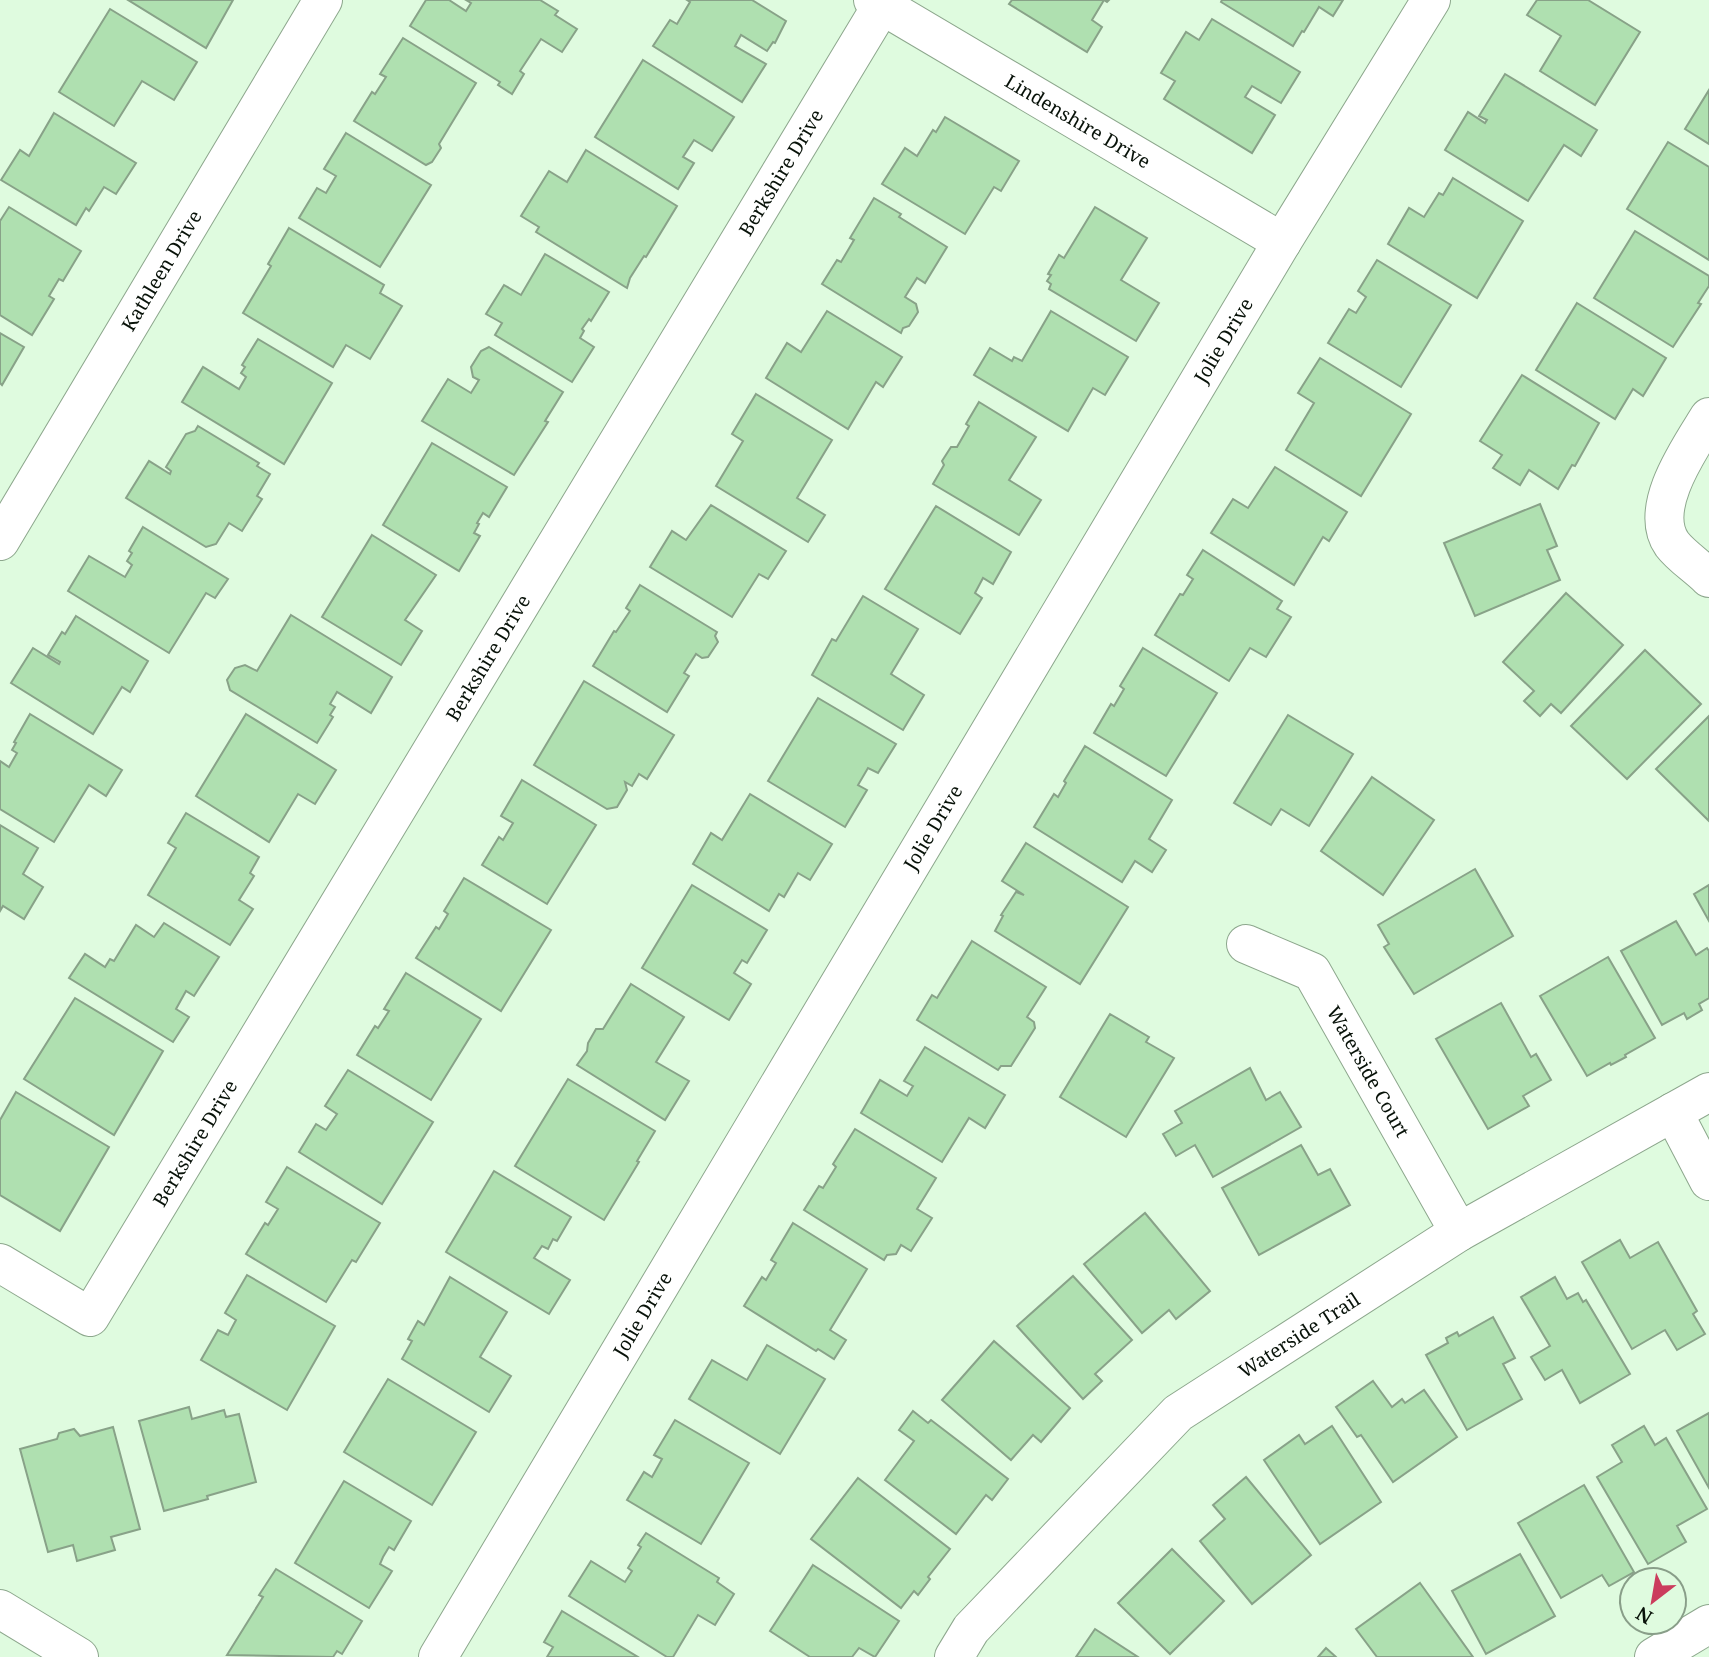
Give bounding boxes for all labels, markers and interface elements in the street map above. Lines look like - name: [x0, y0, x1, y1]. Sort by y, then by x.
- street label: Lindenshire Drive: [1000, 68, 1156, 174]
- street label: Berkshire Drive: [733, 104, 829, 241]
- street label: Kathleen Drive: [115, 205, 208, 336]
- street label: Jolie Drive: [1187, 293, 1259, 389]
- street label: Berkshire Drive: [440, 590, 536, 726]
- street label: Jolie Drive: [897, 780, 968, 876]
- street label: Waterside Court: [1321, 1001, 1416, 1142]
- street label: Berkshire Drive: [147, 1075, 243, 1211]
- street label: Jolie Drive: [606, 1267, 678, 1363]
- street label: Waterside Trail: [1233, 1286, 1365, 1384]
- north arrow: [1618, 1566, 1688, 1636]
- text: N: [1631, 1601, 1657, 1631]

